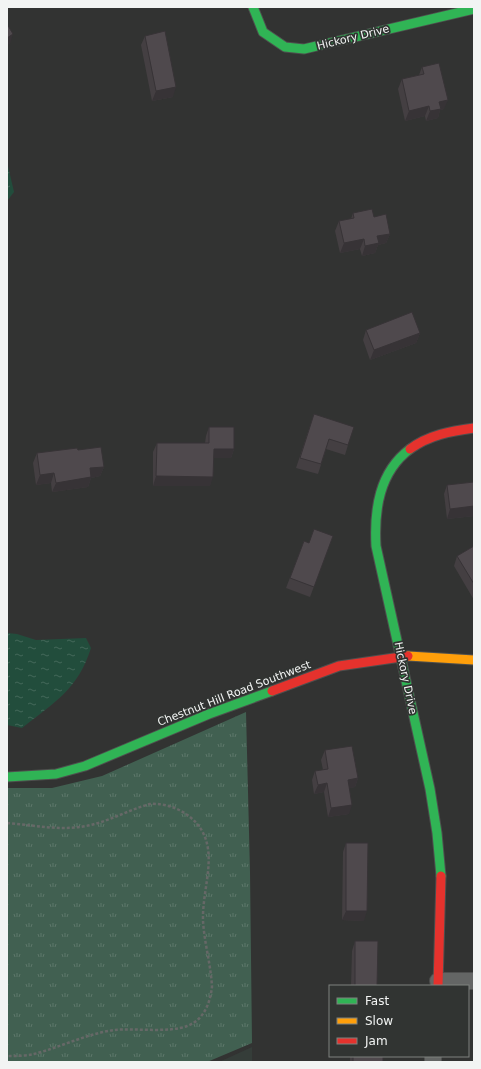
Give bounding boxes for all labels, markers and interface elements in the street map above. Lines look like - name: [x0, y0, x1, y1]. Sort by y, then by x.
- street label: Hickory Drive: [316, 22, 391, 53]
- street label: Hickory Drive: [391, 641, 420, 716]
- street label: Chestnut Hill Road Southwest: [156, 658, 313, 729]
- legend: [329, 985, 469, 1057]
- text: Fast: [365, 994, 389, 1008]
- text: Slow: [365, 1014, 393, 1028]
- text: Jam: [364, 1034, 388, 1048]

